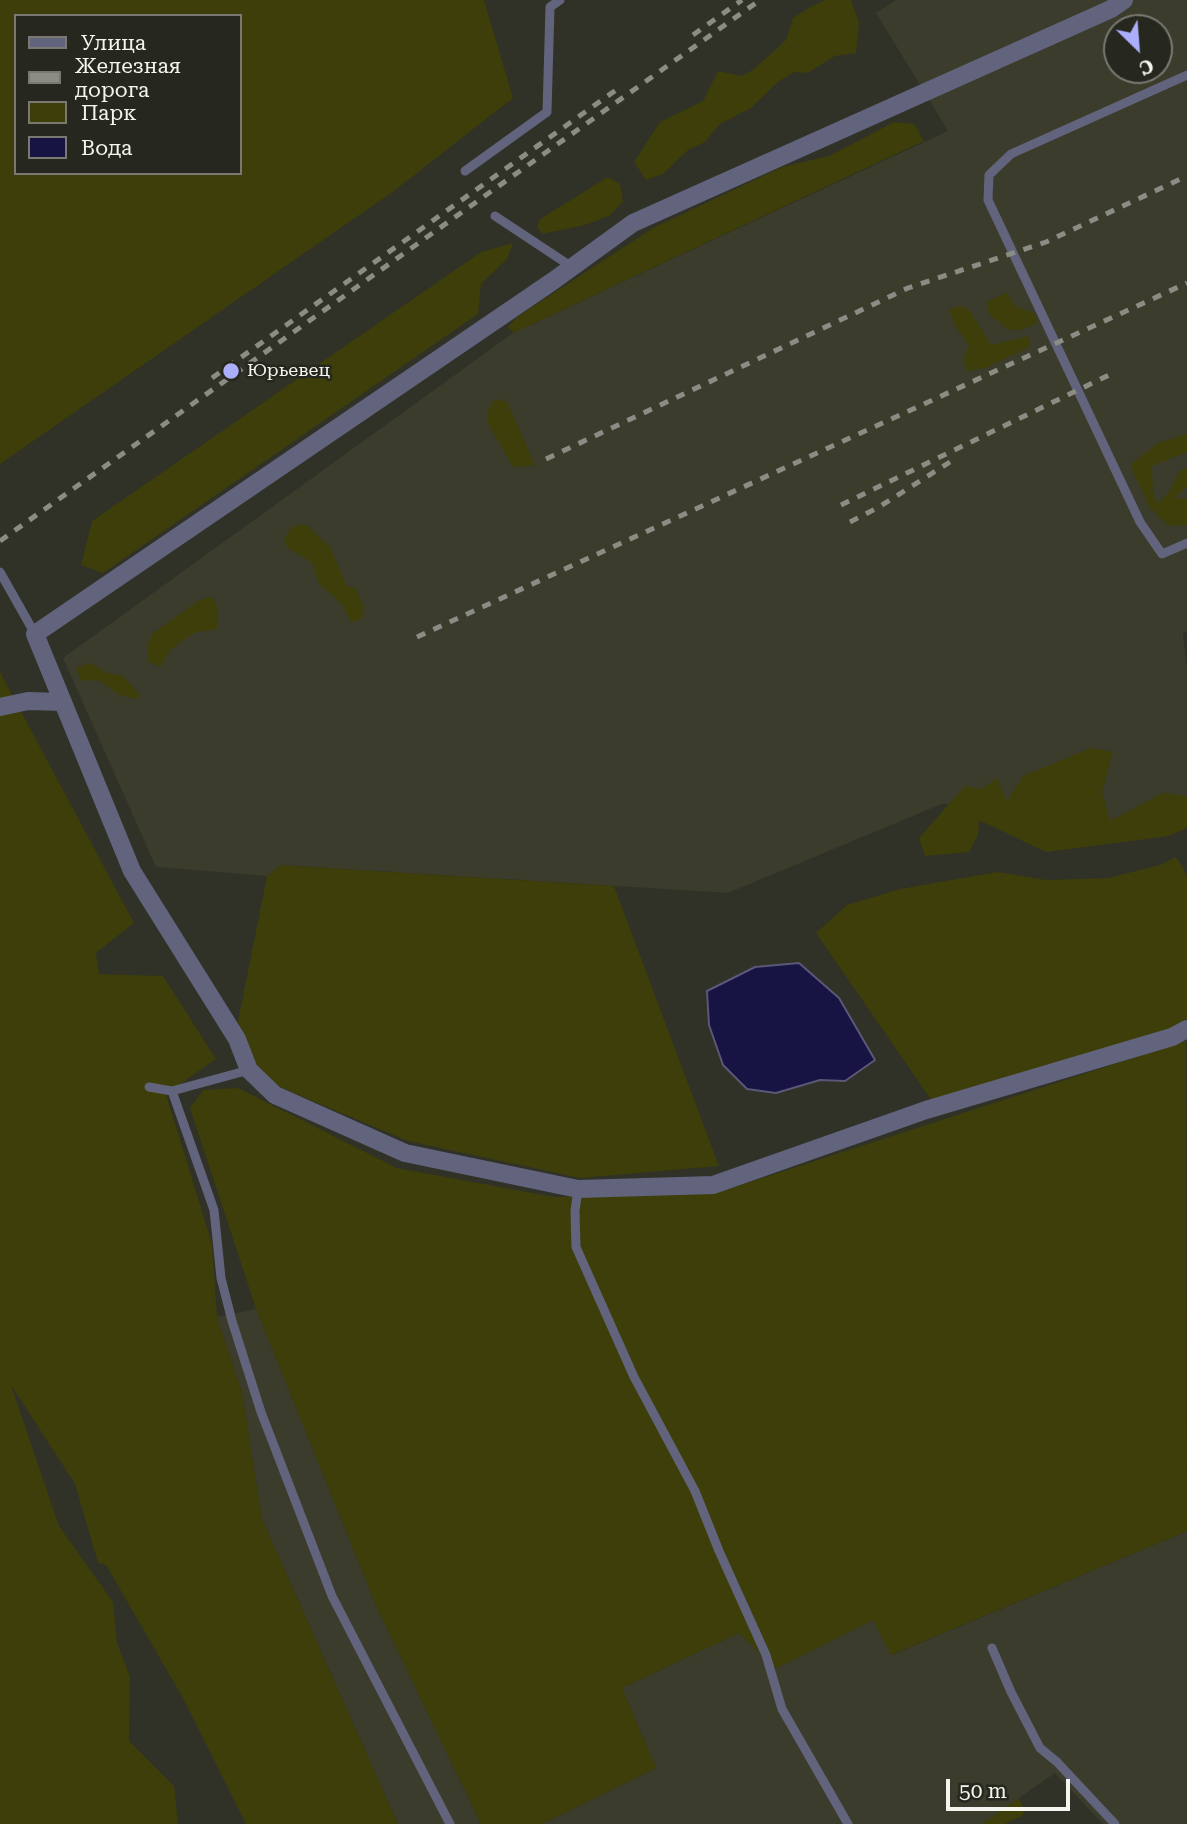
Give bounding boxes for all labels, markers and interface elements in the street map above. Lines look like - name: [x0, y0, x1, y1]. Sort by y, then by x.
- legend: [14, 14, 242, 175]
- north arrow: [1103, 14, 1173, 84]
- text: Улица: [81, 31, 146, 55]
- text: С: [1135, 53, 1157, 80]
- text: Железная дорога: [75, 54, 181, 102]
- text: Парк: [81, 101, 137, 125]
- text: Вода: [81, 136, 133, 160]
- place label: Юрьевец: [247, 360, 330, 382]
- marker: Юрьевец: [221, 361, 241, 381]
- scale bar: [949, 1764, 1073, 1808]
- text: 50 m: [959, 1779, 1007, 1803]

